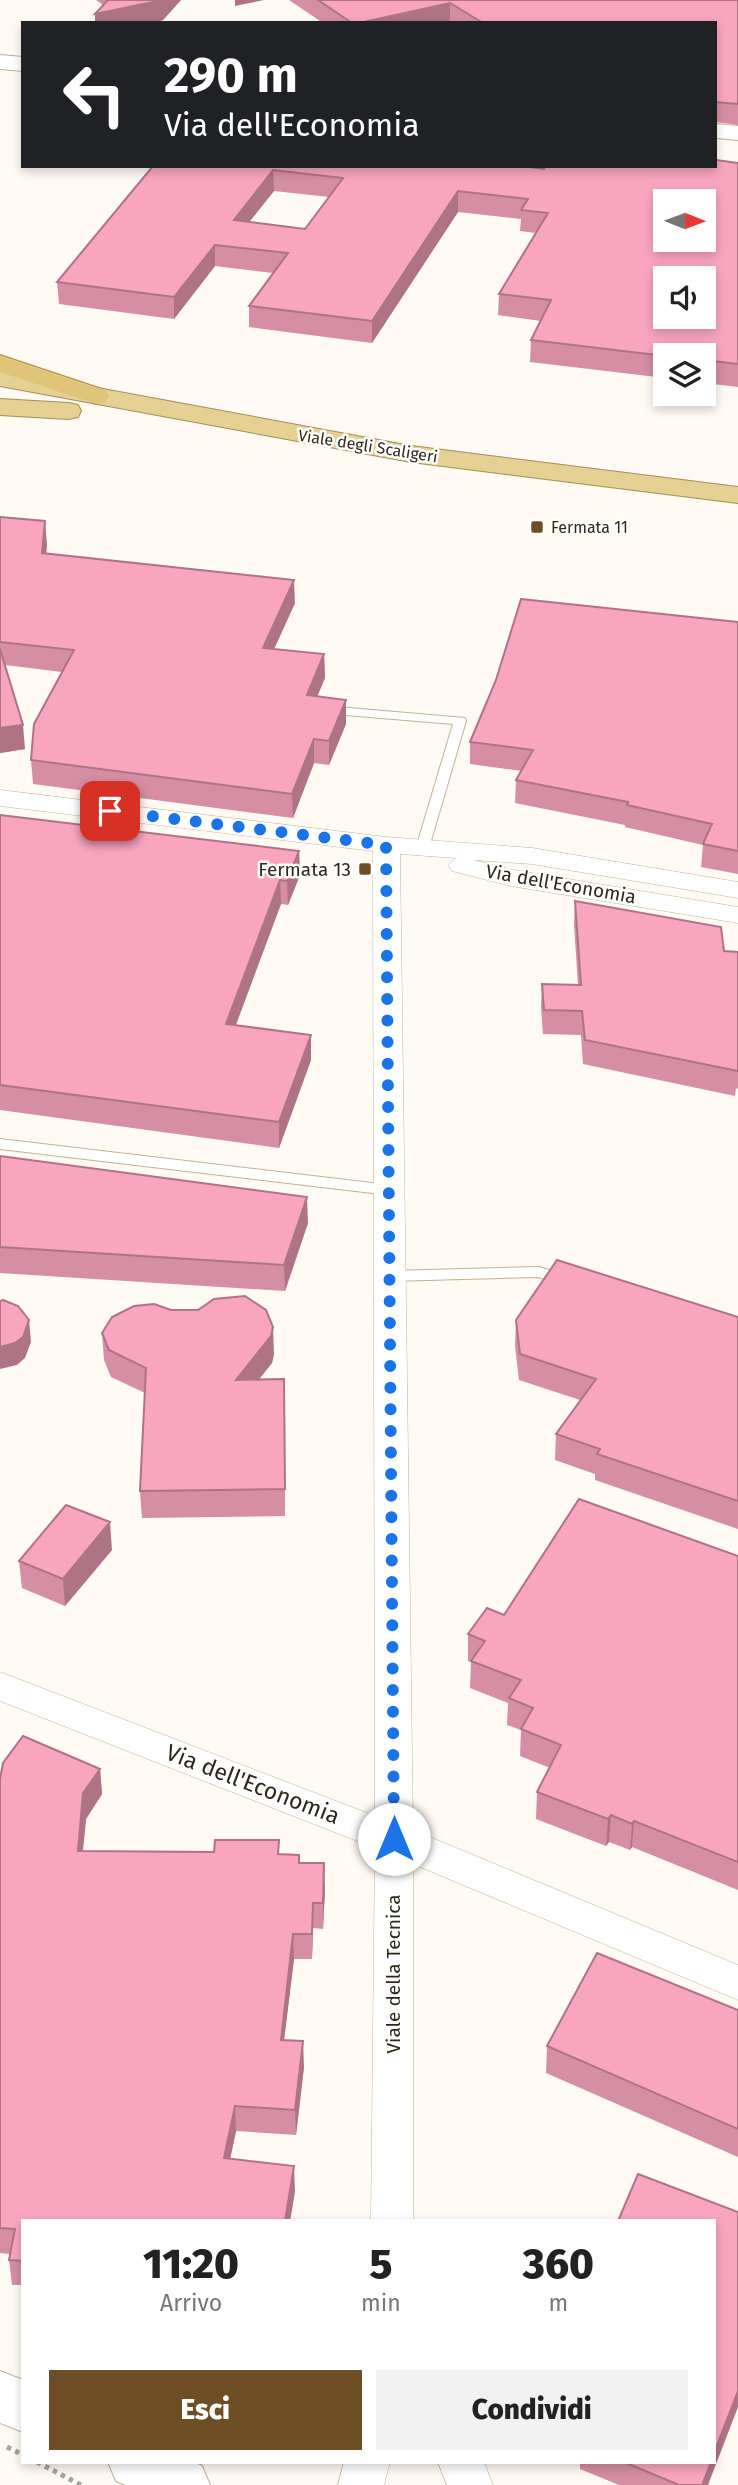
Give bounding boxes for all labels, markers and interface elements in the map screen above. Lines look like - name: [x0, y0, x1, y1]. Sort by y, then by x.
- text: 290 m: [164, 46, 298, 105]
- icon: left: [49, 49, 140, 140]
- text: Via dell'Economia: [164, 106, 420, 144]
- north arrow: [653, 189, 716, 252]
- map controls: [653, 189, 716, 406]
- button: sound: [653, 266, 716, 329]
- button: layers: [653, 343, 716, 406]
- street label: Viale degli Scaligeri: [297, 426, 439, 466]
- place label: Fermata 11: [551, 518, 628, 537]
- marker: Fermata 11: [529, 519, 545, 535]
- pin: [80, 781, 140, 841]
- icon: arrive: [91, 792, 129, 830]
- place label: Fermata 13: [258, 858, 351, 881]
- street label: Via dell'Economia: [484, 859, 638, 909]
- marker: Fermata 13: [357, 861, 373, 877]
- street label: Via dell'Economia: [162, 1738, 344, 1830]
- position arrow: [357, 1802, 431, 1876]
- street label: Viale della Tecnica: [382, 1895, 405, 2054]
- text: 11:20: [143, 2239, 239, 2289]
- text: 5: [369, 2239, 392, 2289]
- text: 360: [523, 2239, 594, 2289]
- text: Arrivo: [160, 2289, 222, 2317]
- text: min: [361, 2289, 401, 2317]
- text: m: [549, 2289, 568, 2317]
- button: Esci: [49, 2370, 362, 2450]
- button: Condividi: [376, 2370, 688, 2450]

